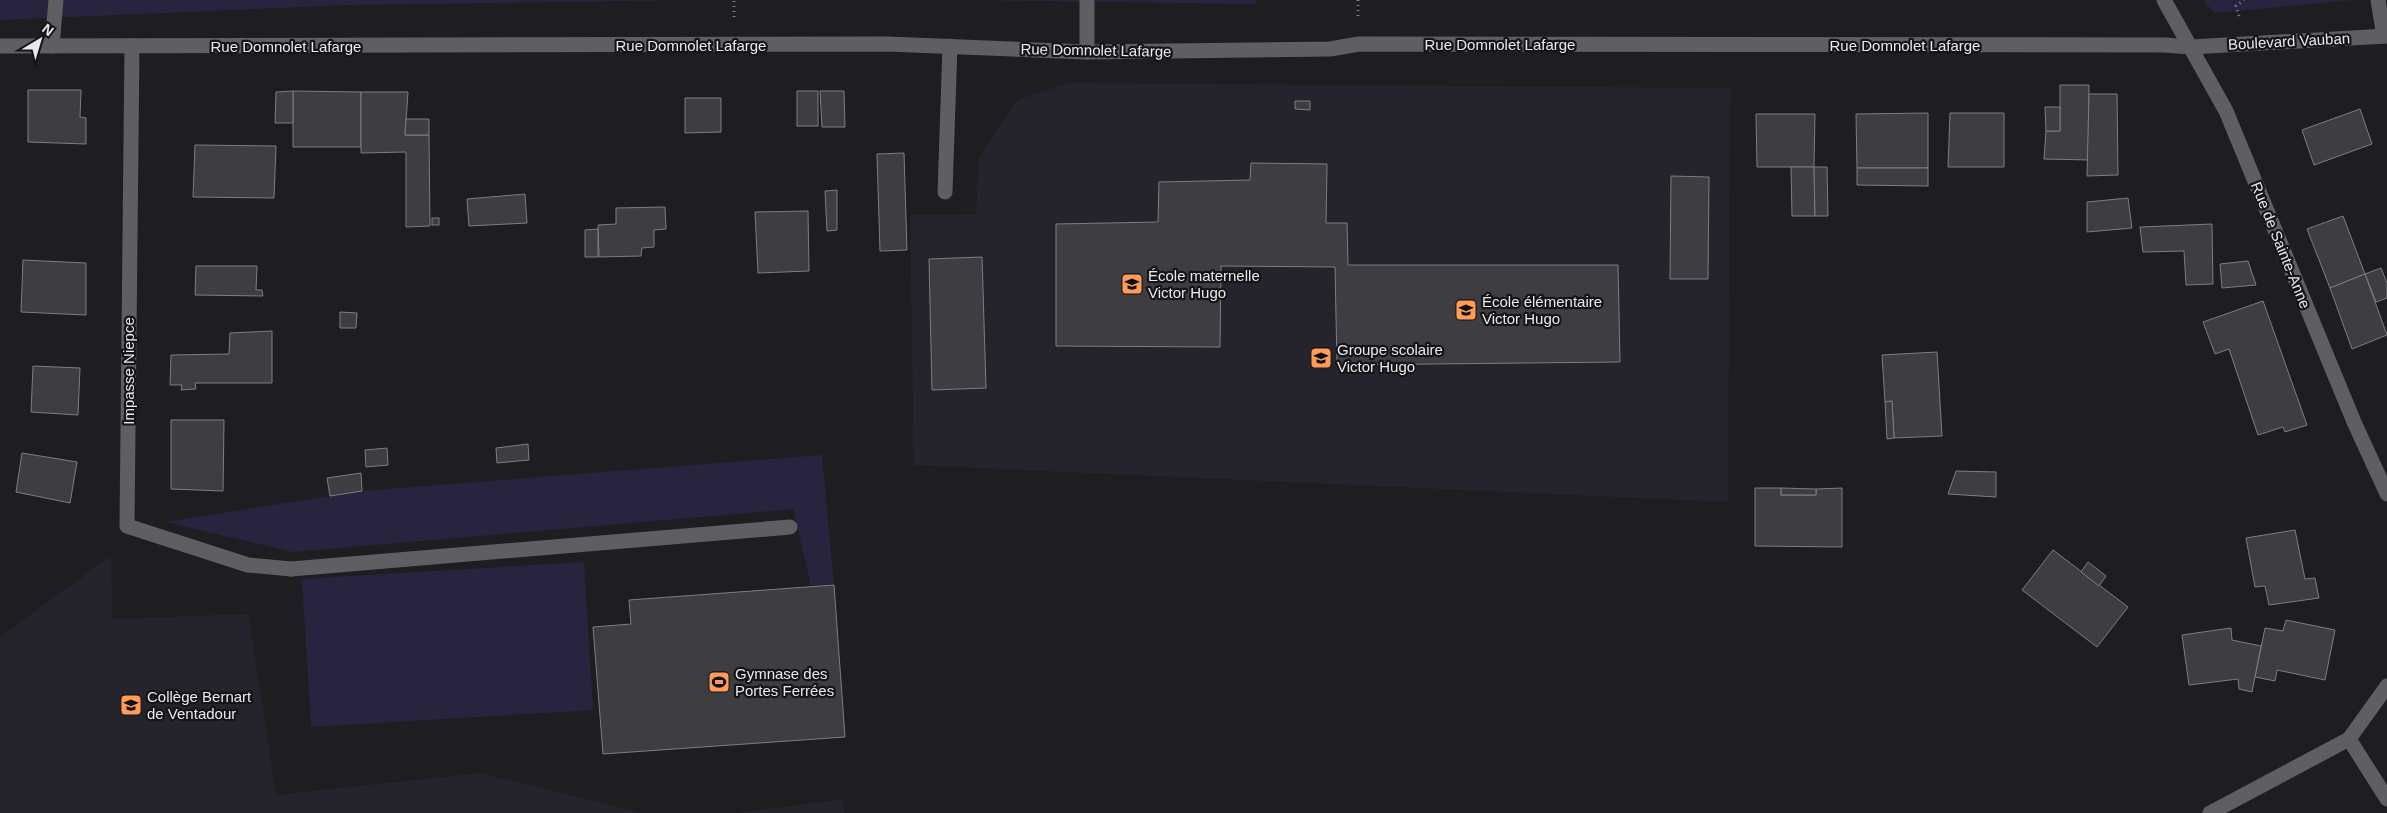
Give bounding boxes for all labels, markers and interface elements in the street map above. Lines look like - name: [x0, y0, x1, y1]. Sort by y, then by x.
- north arrow: [15, 15, 65, 65]
- text: N: [39, 20, 57, 39]
- street label: Boulevard Vauban: [2227, 29, 2351, 53]
- street label: Rue Domnolet Lafarge: [1425, 36, 1575, 53]
- street label: Rue Domnolet Lafarge: [616, 37, 766, 54]
- street label: Rue Domnolet Lafarge: [1830, 37, 1980, 54]
- street label: Rue Domnolet Lafarge: [211, 38, 361, 55]
- street label: Rue Domnolet Lafarge: [1020, 40, 1172, 60]
- street label: Rue de Sainte-Anne: [2248, 179, 2314, 311]
- place label: École maternelle Victor Hugo: [1148, 267, 1260, 301]
- school or university icon: École maternelle Victor Hugo: [1120, 272, 1144, 296]
- place label: École élémentaire Victor Hugo: [1482, 293, 1602, 327]
- school or university icon: École élémentaire Victor Hugo: [1454, 298, 1478, 322]
- street label: Impasse Niepce: [120, 317, 137, 425]
- place label: Groupe scolaire Victor Hugo: [1337, 341, 1443, 375]
- school or university icon: Groupe scolaire Victor Hugo: [1309, 346, 1333, 370]
- place label: Gymnase des Portes Ferrées: [735, 665, 834, 699]
- sports icon: Gymnase des Portes Ferrées: [707, 670, 731, 694]
- place label: Collège Bernart de Ventadour: [147, 688, 252, 722]
- school or university icon: Collège Bernart de Ventadour: [119, 693, 143, 717]

